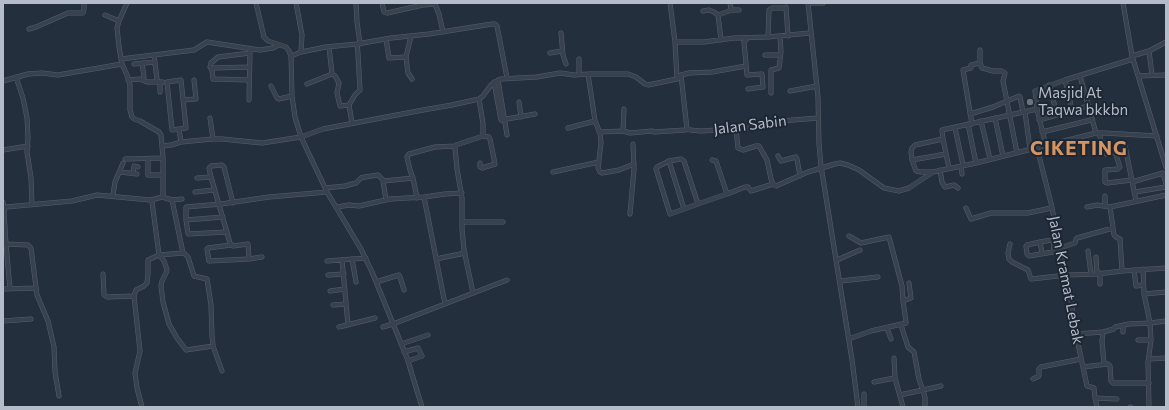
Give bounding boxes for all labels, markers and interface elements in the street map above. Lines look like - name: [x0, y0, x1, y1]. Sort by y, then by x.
- place label: Masjid At Taqwa bkkbn: [1038, 84, 1128, 119]
- marker: Masjid At Taqwa bkkbn: [1025, 97, 1035, 107]
- street label: Jalan Sabin: [713, 112, 787, 138]
- district label: CIKETING: [1030, 138, 1128, 160]
- street label: Jalan Kramat Lebak: [1045, 214, 1087, 346]

